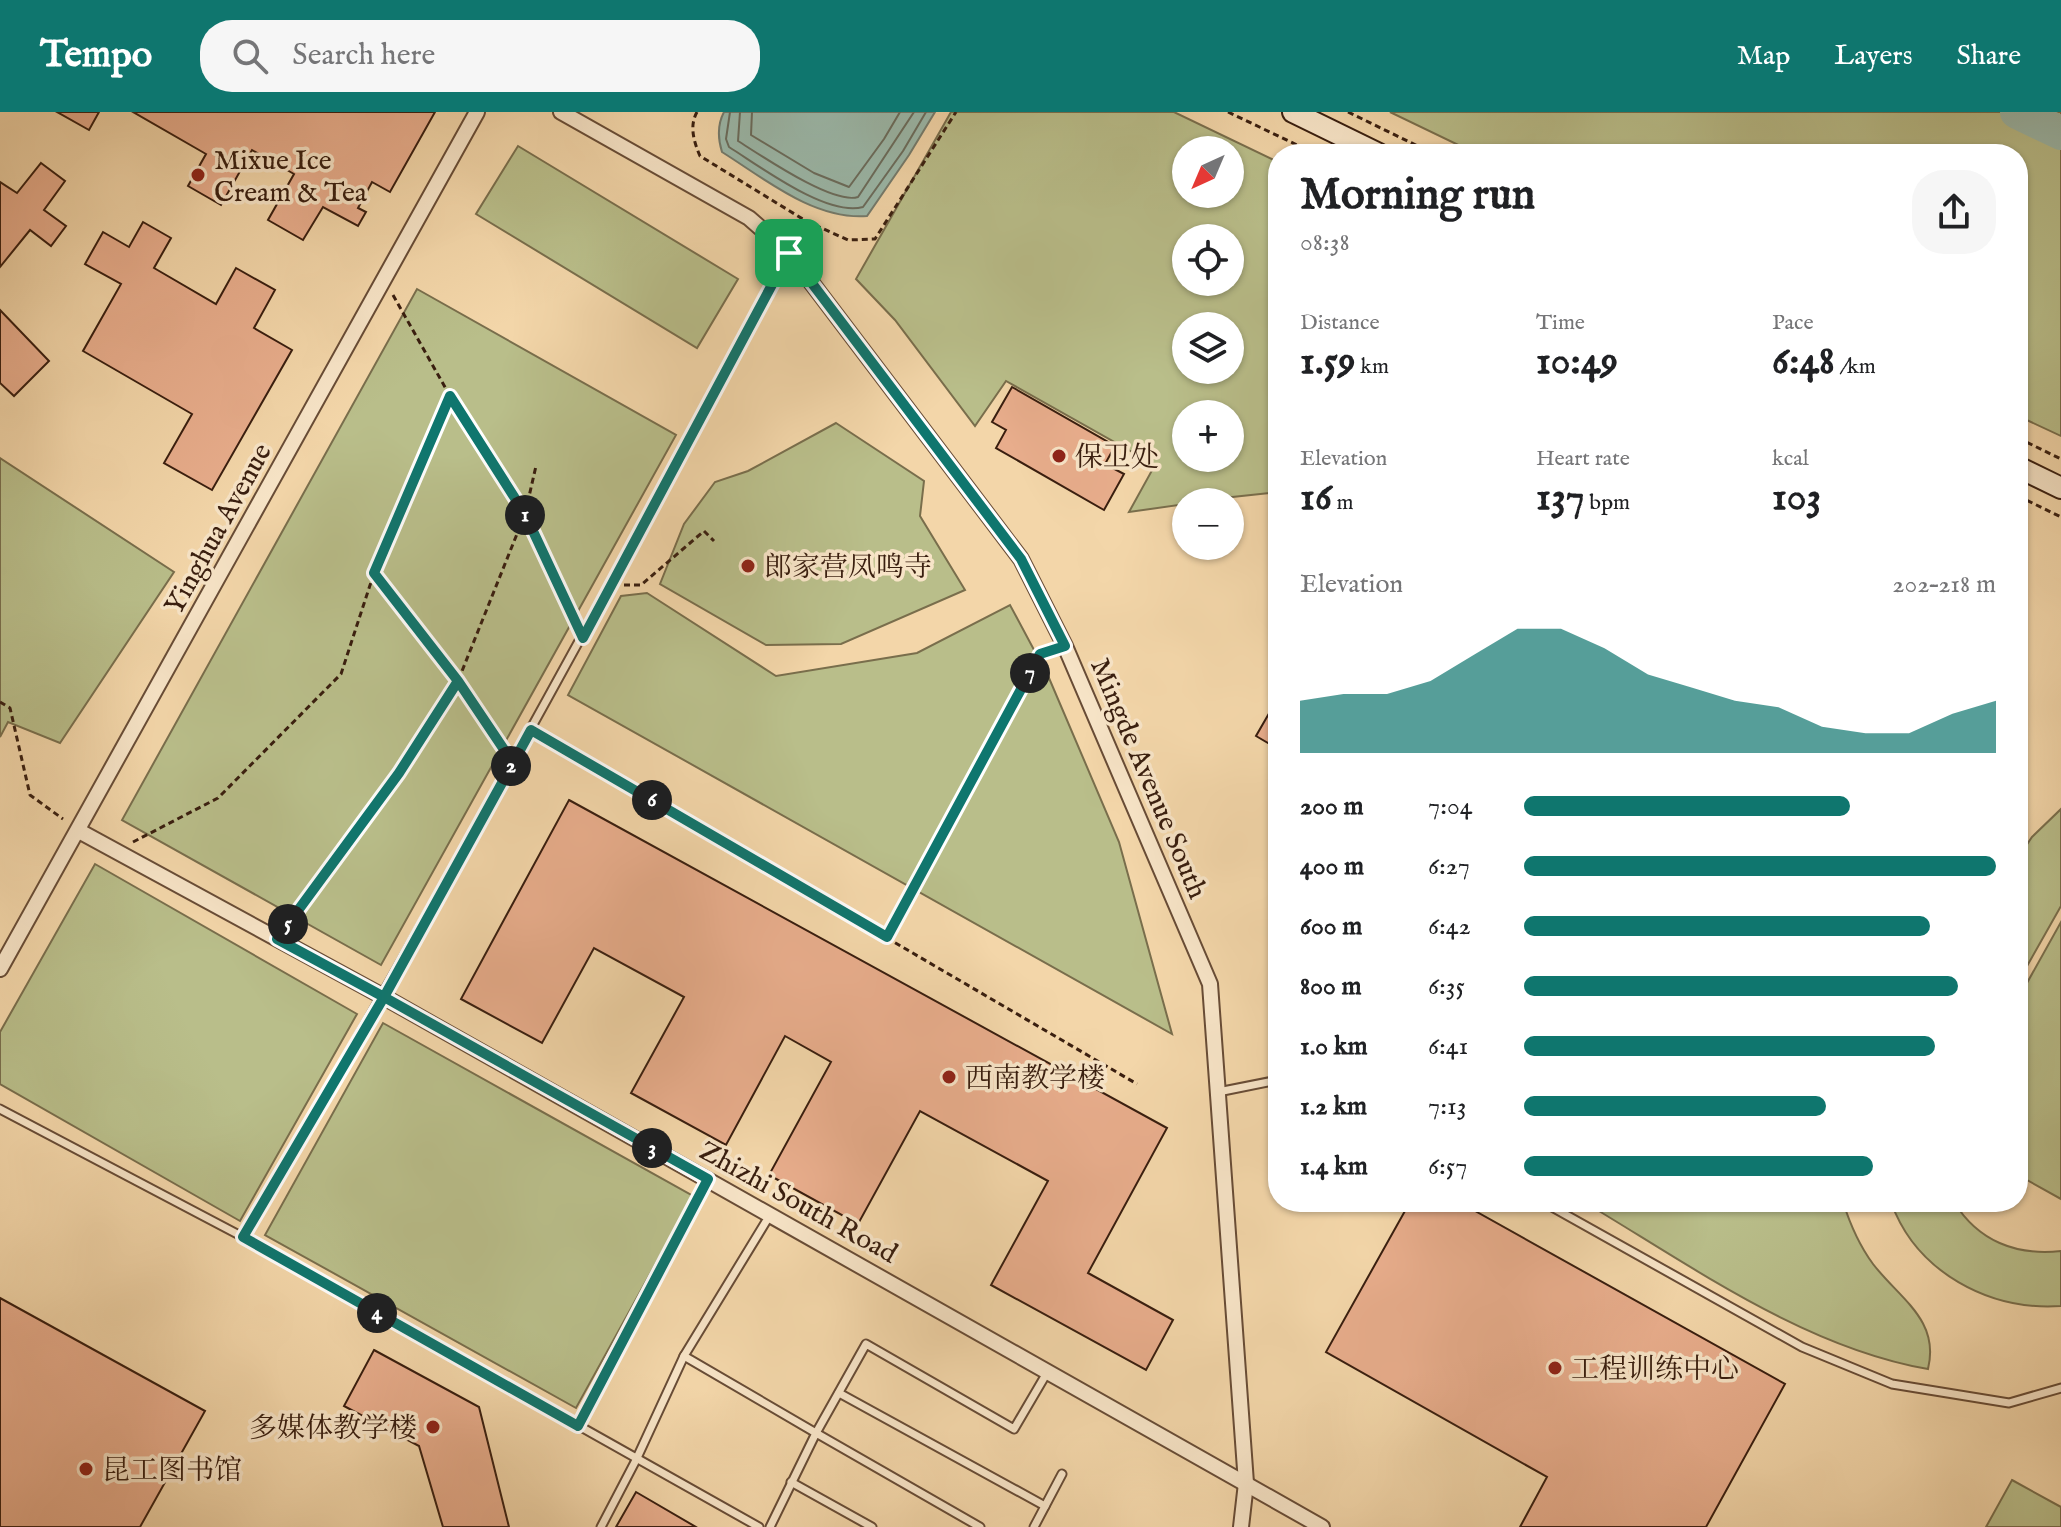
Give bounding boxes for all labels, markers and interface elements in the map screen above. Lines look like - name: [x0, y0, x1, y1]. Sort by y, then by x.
- search box: [200, 20, 760, 92]
- text: Tempo: [40, 32, 152, 80]
- icon: search: [228, 34, 272, 78]
- text: Search here: [292, 37, 435, 75]
- text: Map: [1737, 39, 1790, 74]
- text: Layers: [1834, 39, 1913, 74]
- text: Share: [1957, 39, 2021, 74]
- north arrow: [1172, 136, 1244, 208]
- map controls: [1172, 136, 1244, 560]
- place label: Mixue Ice Cream & Tea: [214, 144, 368, 211]
- marker: Mixue Ice Cream & Tea: [189, 166, 207, 184]
- text: Morning run: [1300, 168, 1535, 224]
- button: share: [1912, 170, 1996, 254]
- pin: [755, 219, 823, 287]
- button: locate: [1172, 224, 1244, 296]
- text: 08:38: [1300, 226, 1350, 259]
- icon: arrive: [767, 231, 811, 275]
- text: Distance: [1300, 309, 1380, 337]
- text: Time: [1536, 309, 1585, 337]
- text: Pace: [1772, 309, 1814, 337]
- button: layers: [1172, 312, 1244, 384]
- text: 1.59: [1300, 337, 1355, 388]
- text: 10:49: [1536, 337, 1618, 388]
- text: 6:48: [1772, 337, 1835, 388]
- text: km: [1355, 353, 1389, 381]
- text: /km: [1835, 353, 1876, 381]
- button: +: [1172, 400, 1244, 472]
- street label: Yinghua Avenue: [158, 438, 281, 621]
- place label: 保卫处: [1075, 441, 1159, 476]
- text: Elevation: [1300, 445, 1387, 473]
- text: Heart rate: [1536, 445, 1630, 473]
- text: kcal: [1772, 445, 1809, 473]
- marker: 保卫处: [1050, 447, 1068, 465]
- text: 16: [1300, 473, 1332, 524]
- text: 137: [1536, 473, 1585, 524]
- text: 103: [1772, 473, 1821, 524]
- button: −: [1172, 488, 1244, 560]
- text: m: [1332, 489, 1354, 517]
- text: bpm: [1585, 489, 1630, 517]
- pin: 1: [505, 495, 545, 535]
- text: 1: [521, 501, 529, 529]
- place label: 郎家营凤鸣寺: [764, 551, 932, 586]
- marker: 郎家营凤鸣寺: [739, 557, 757, 575]
- text: Elevation: [1300, 568, 1403, 601]
- text: 202–218 m: [1892, 568, 1996, 601]
- pin: 7: [1010, 653, 1050, 693]
- street label: Mingde Avenue South: [1081, 654, 1214, 905]
- text: 7: [1025, 659, 1035, 687]
- pin: 2: [491, 746, 531, 786]
- text: 2: [506, 752, 516, 780]
- pin: 6: [632, 780, 672, 820]
- text: 6: [647, 786, 657, 814]
- text: 200 m: [1300, 790, 1364, 823]
- text: 7:04: [1428, 790, 1473, 823]
- text: 400 m: [1300, 850, 1364, 883]
- text: 6:27: [1428, 850, 1470, 883]
- pin: 5: [268, 904, 308, 944]
- text: 5: [284, 910, 292, 938]
- text: 600 m: [1300, 910, 1362, 943]
- text: 6:42: [1428, 910, 1471, 943]
- text: 800 m: [1300, 970, 1362, 1003]
- text: 6:35: [1428, 970, 1465, 1003]
- text: 1.0 km: [1300, 1030, 1368, 1063]
- text: 6:41: [1428, 1030, 1468, 1063]
- place label: 西南教学楼: [965, 1062, 1105, 1097]
- marker: 西南教学楼: [940, 1068, 958, 1086]
- text: 1.2 km: [1300, 1090, 1367, 1123]
- text: 7:13: [1428, 1090, 1466, 1123]
- pin: 3: [632, 1128, 672, 1168]
- text: 3: [648, 1134, 656, 1162]
- street label: Zhizhi South Road: [693, 1134, 903, 1272]
- text: 1.4 km: [1300, 1150, 1368, 1183]
- text: 6:57: [1428, 1150, 1467, 1183]
- pin: 4: [357, 1293, 397, 1333]
- text: 4: [372, 1299, 382, 1327]
- place label: 工程训练中心: [1571, 1353, 1739, 1388]
- marker: 工程训练中心: [1546, 1359, 1564, 1377]
- place label: 多媒体教学楼: [249, 1412, 417, 1447]
- marker: 多媒体教学楼: [424, 1418, 442, 1436]
- place label: 昆工图书馆: [102, 1454, 242, 1489]
- marker: 昆工图书馆: [77, 1460, 95, 1478]

